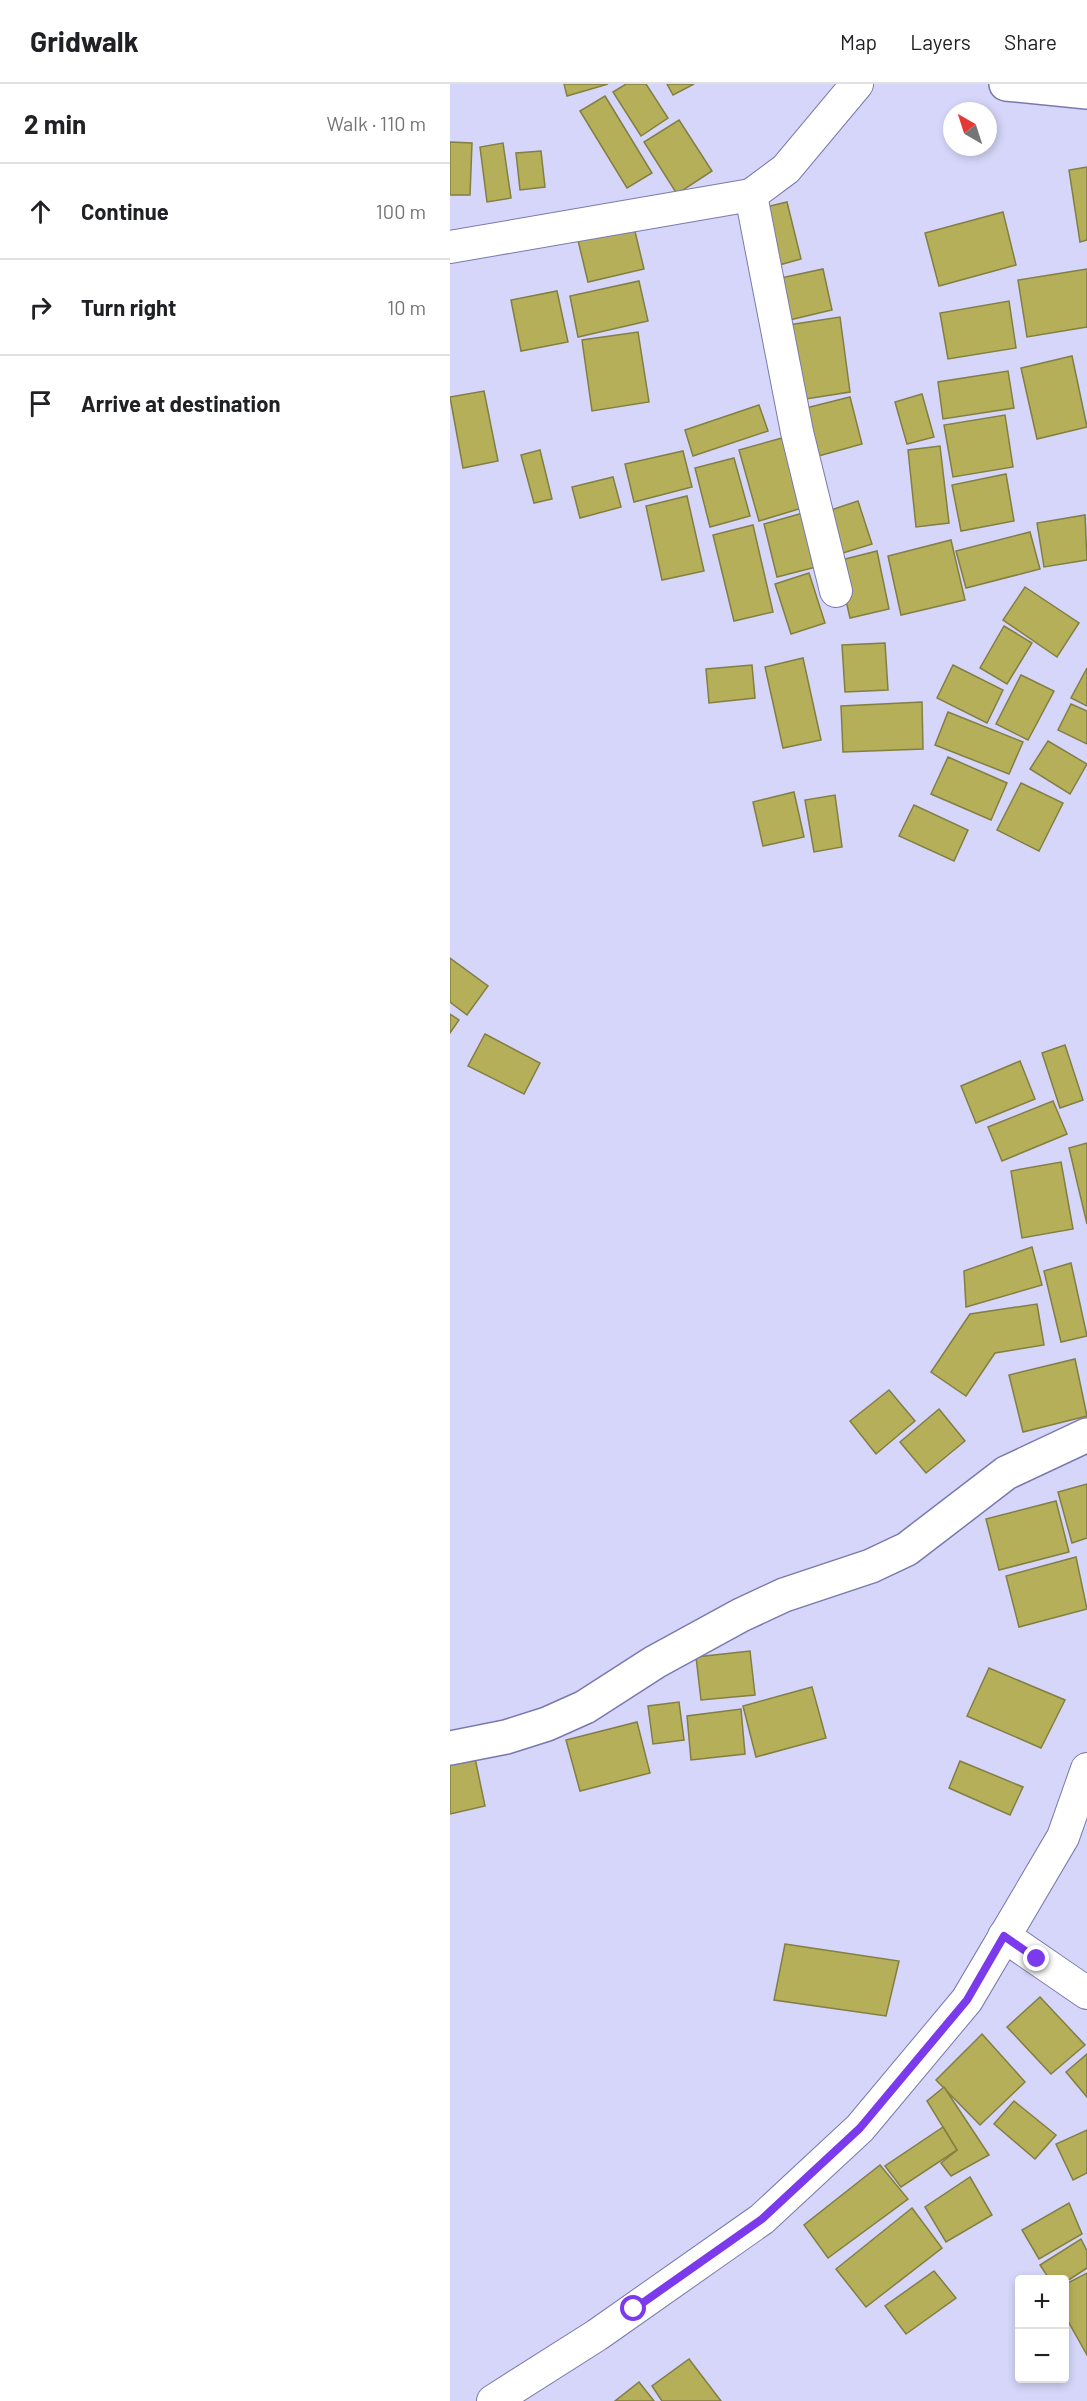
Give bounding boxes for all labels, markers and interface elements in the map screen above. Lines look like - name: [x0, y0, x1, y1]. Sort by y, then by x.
- text: Gridwalk: [30, 24, 139, 58]
- text: Map: [840, 29, 877, 54]
- text: Layers: [910, 29, 971, 54]
- text: Share: [1004, 29, 1057, 54]
- north arrow: [943, 102, 997, 156]
- text: 2 min: [24, 108, 86, 139]
- text: Walk · 110 m: [326, 111, 426, 135]
- icon: ahead: [24, 195, 57, 228]
- text: Continue: [81, 198, 169, 224]
- text: 100 m: [376, 199, 426, 223]
- icon: right: [24, 291, 57, 324]
- text: Turn right: [81, 294, 176, 320]
- text: 10 m: [387, 295, 426, 319]
- icon: arrive: [24, 387, 57, 420]
- text: Arrive at destination: [81, 390, 280, 416]
- route end: [1023, 1945, 1049, 1971]
- map controls: [1015, 2275, 1069, 2383]
- button: +: [1015, 2275, 1069, 2329]
- route start: [620, 2295, 646, 2321]
- button: −: [1015, 2329, 1069, 2383]

